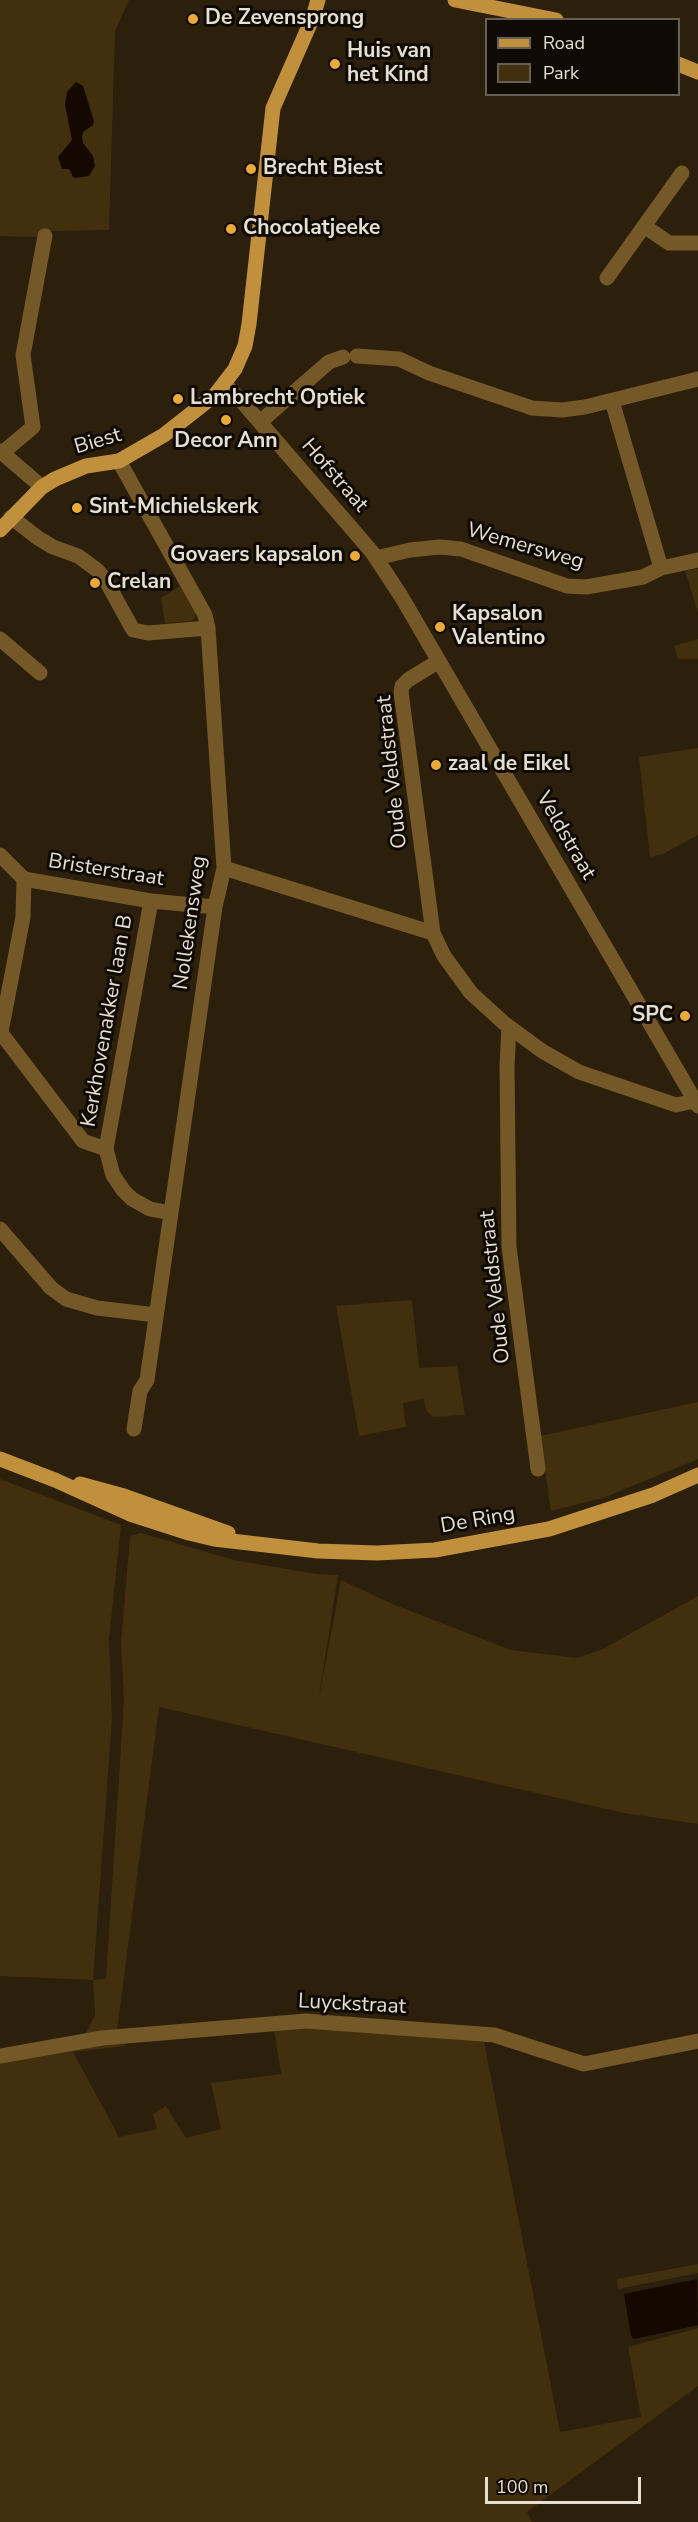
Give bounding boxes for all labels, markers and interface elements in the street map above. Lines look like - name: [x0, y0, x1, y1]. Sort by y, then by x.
- place label: De Zevensprong: [205, 6, 364, 32]
- marker: De Zevensprong: [186, 12, 200, 26]
- legend: [485, 18, 680, 96]
- text: Road: [543, 31, 585, 55]
- place label: Huis van het Kind: [347, 39, 431, 89]
- marker: Huis van het Kind: [328, 57, 342, 71]
- text: Park: [543, 61, 579, 85]
- place label: Brecht Biest: [263, 156, 382, 182]
- marker: Brecht Biest: [244, 162, 258, 176]
- place label: Chocolatjeeke: [243, 216, 380, 242]
- marker: Chocolatjeeke: [224, 222, 238, 236]
- place label: Lambrecht Optiek: [190, 386, 365, 412]
- marker: Lambrecht Optiek: [171, 392, 185, 406]
- marker: Decor Ann: [219, 413, 233, 427]
- street label: Biest: [72, 423, 124, 461]
- place label: Decor Ann: [174, 429, 278, 455]
- street label: Hofstraat: [295, 434, 373, 518]
- place label: Sint-Michielskerk: [89, 495, 258, 521]
- marker: Sint-Michielskerk: [70, 501, 84, 515]
- street label: Wemersweg: [464, 518, 586, 576]
- place label: Govaers kapsalon: [170, 543, 343, 569]
- marker: Govaers kapsalon: [348, 549, 362, 563]
- place label: Crelan: [107, 570, 171, 596]
- marker: Crelan: [88, 576, 102, 590]
- place label: Kapsalon Valentino: [452, 602, 545, 652]
- marker: Kapsalon Valentino: [433, 620, 447, 634]
- street label: Oude Veldstraat: [372, 694, 414, 850]
- place label: zaal de Eikel: [448, 752, 570, 778]
- marker: zaal de Eikel: [429, 758, 443, 772]
- street label: Veldstraat: [530, 788, 600, 884]
- street label: Bristerstraat: [46, 849, 166, 893]
- street label: Nollekensweg: [169, 854, 213, 992]
- street label: Kerkhovenakker laan B: [77, 913, 139, 1129]
- place label: SPC: [632, 1003, 673, 1029]
- marker: SPC: [678, 1009, 692, 1023]
- street label: Oude Veldstraat: [475, 1209, 517, 1365]
- street label: De Ring: [439, 1502, 517, 1540]
- street label: Luyckstraat: [297, 1990, 407, 2020]
- scale bar: [488, 2465, 644, 2503]
- text: 100 m: [496, 2475, 548, 2499]

